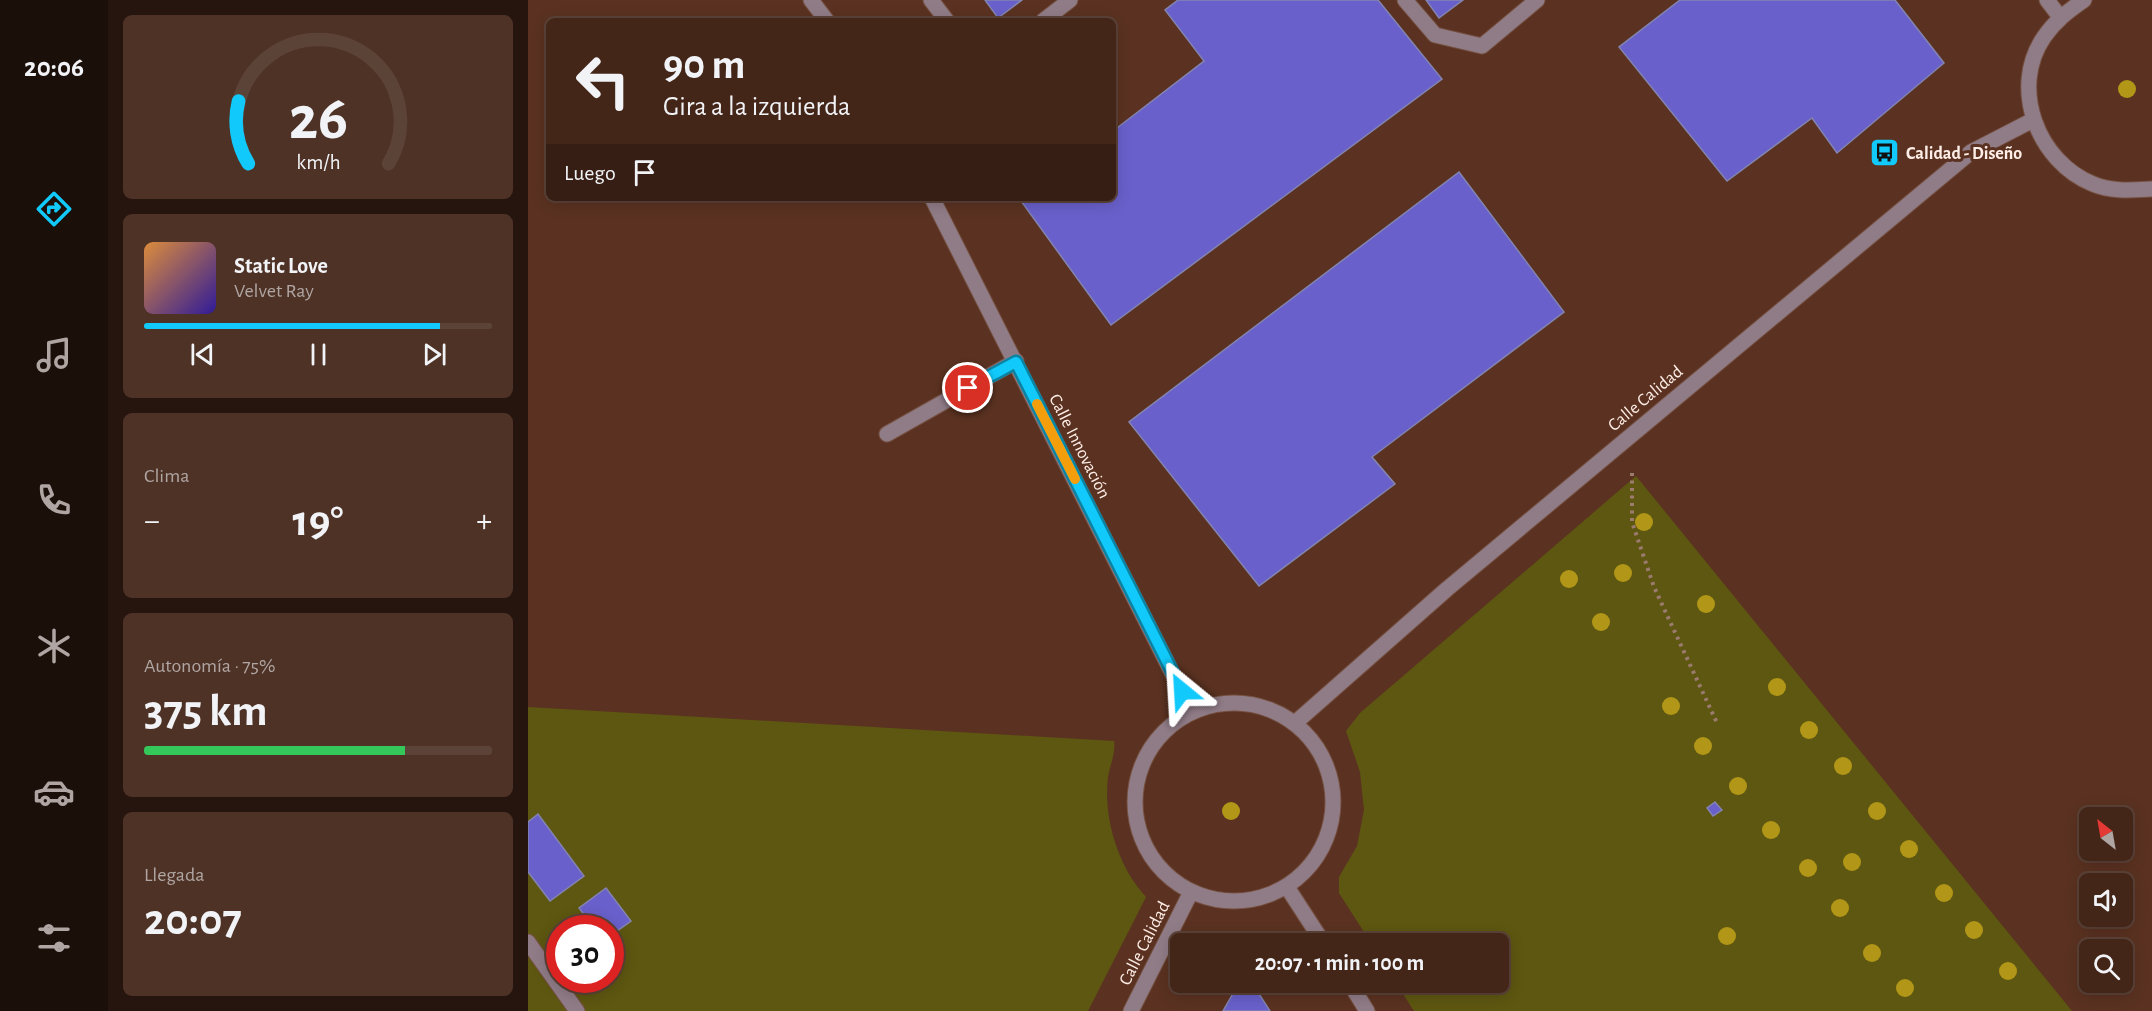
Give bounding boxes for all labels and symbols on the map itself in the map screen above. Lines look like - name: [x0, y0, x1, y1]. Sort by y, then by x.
- bus stop icon: Calidad - Diseño: [1869, 137, 1901, 169]
- place label: Calidad - Diseño: [1906, 145, 2022, 163]
- pin: [942, 362, 993, 413]
- street label: Calle Calidad: [1605, 363, 1686, 435]
- street label: Calle Innovación: [1045, 391, 1113, 501]
- position arrow: [1150, 659, 1214, 723]
- north arrow: [2079, 807, 2133, 861]
- street label: Calle Calidad: [1116, 899, 1174, 988]
- speed limit sign: 30: [546, 915, 624, 993]

